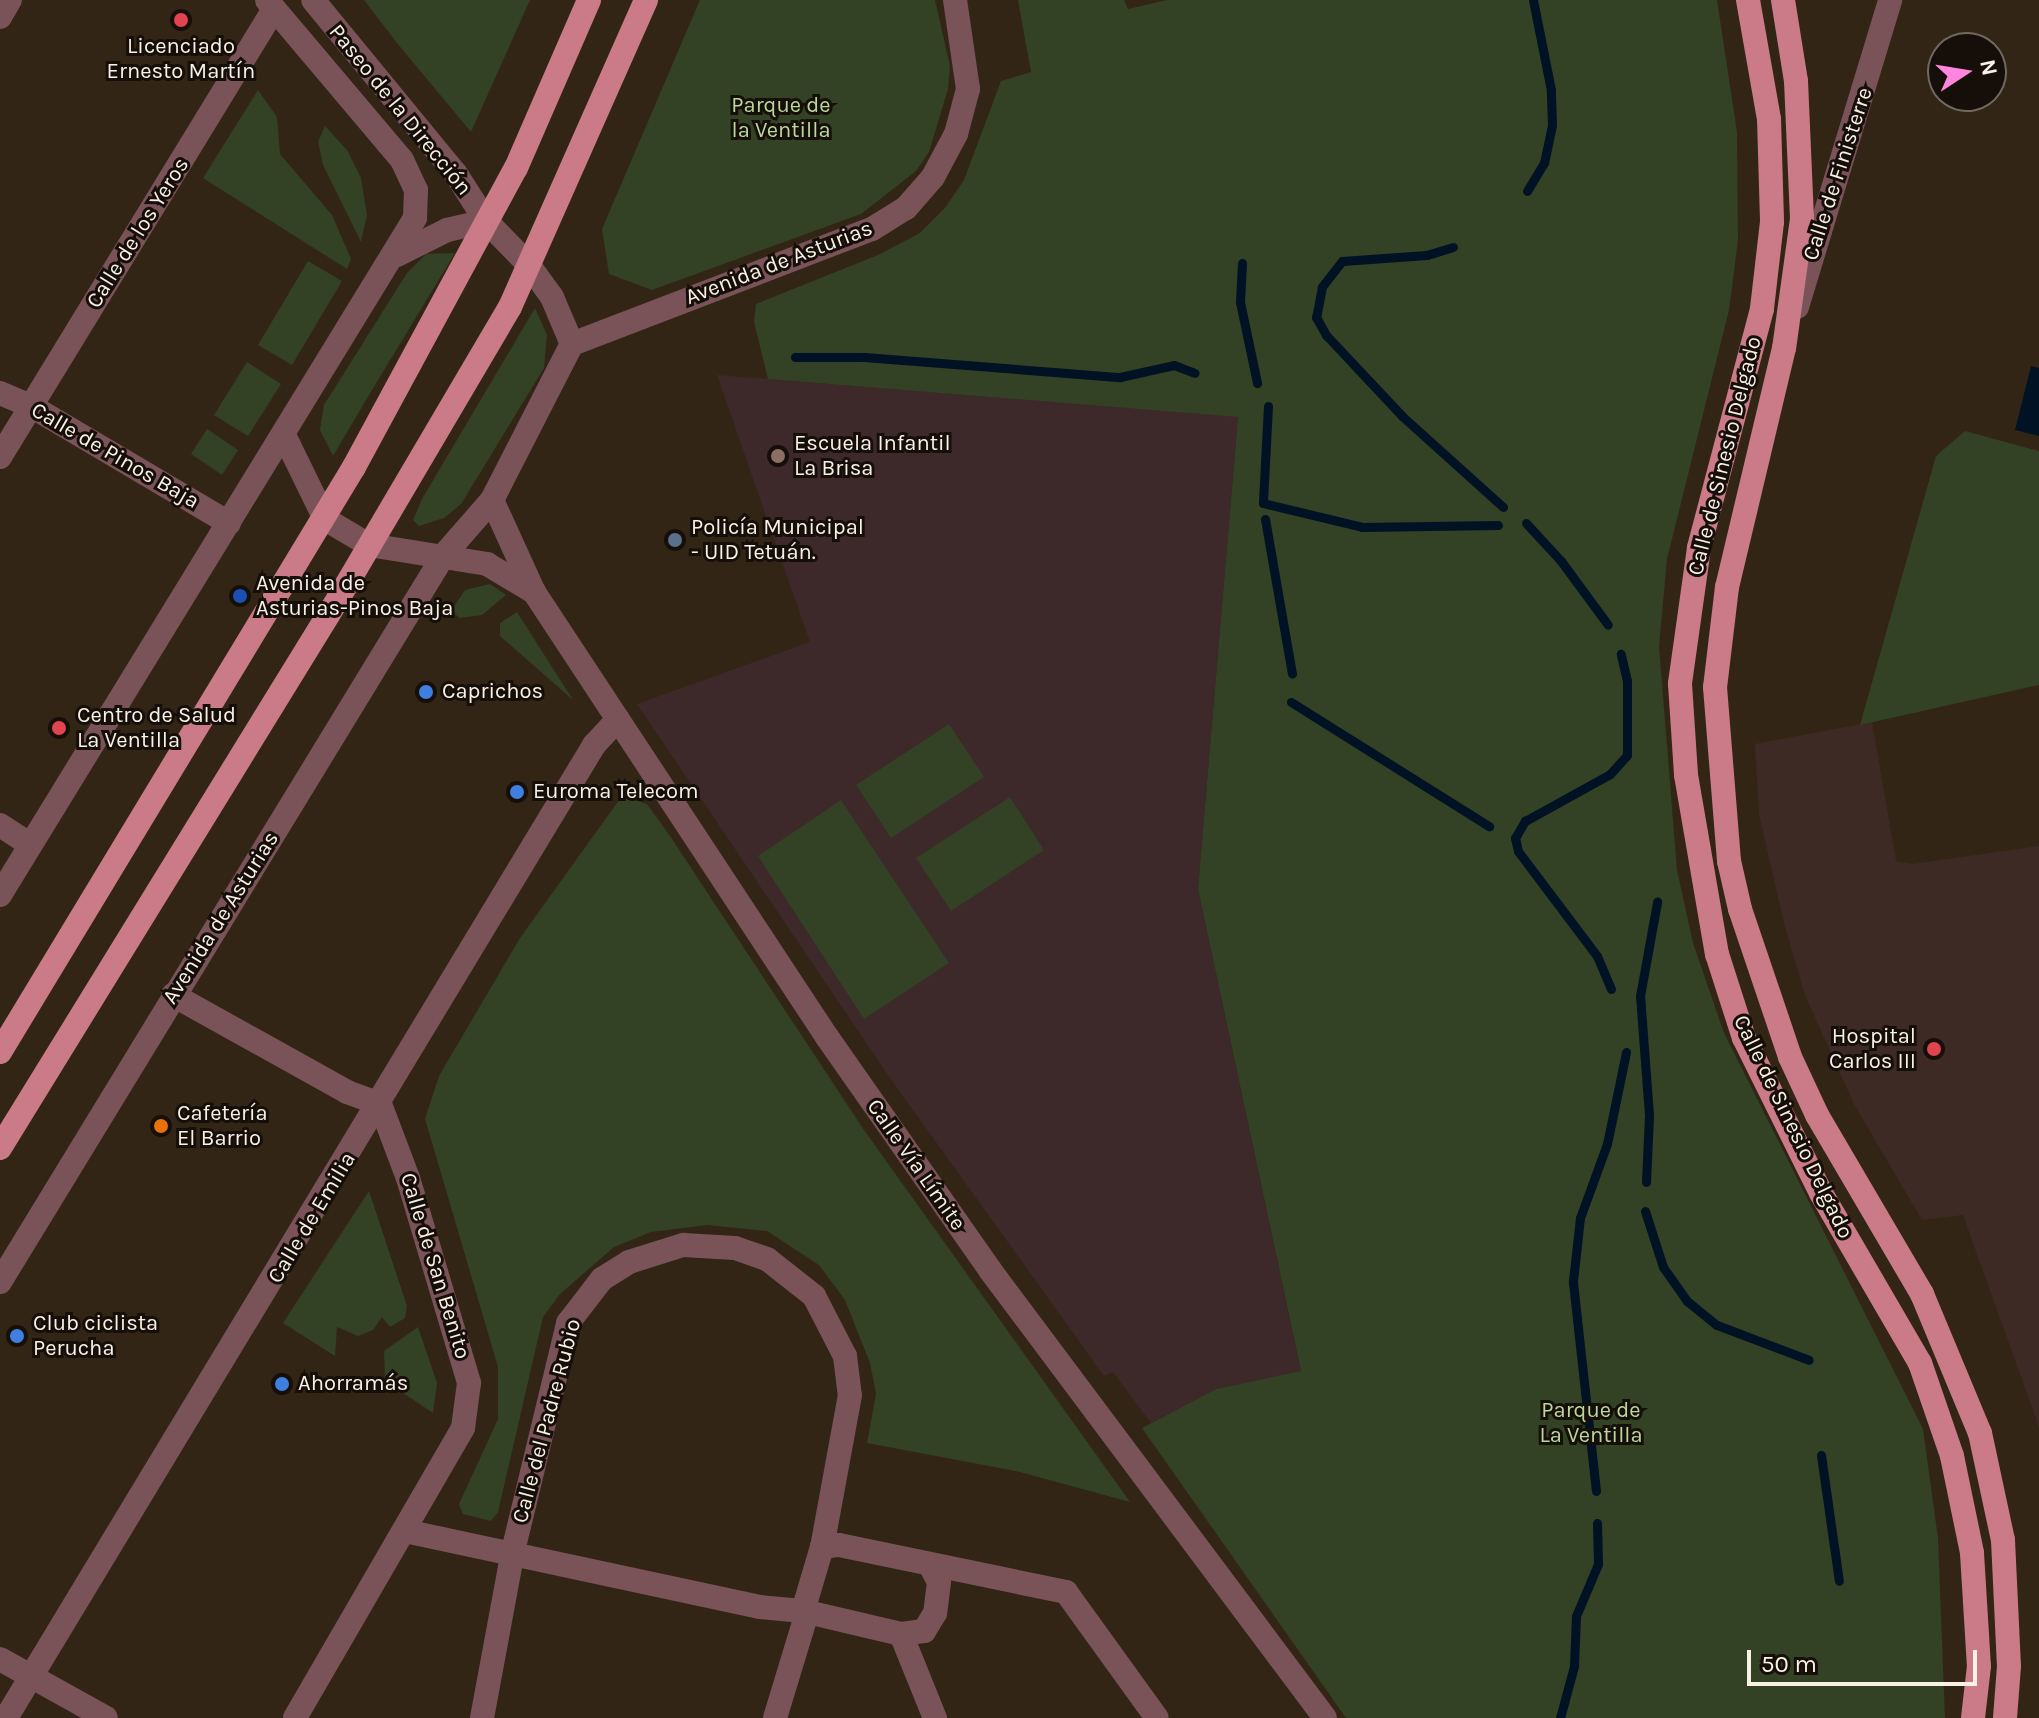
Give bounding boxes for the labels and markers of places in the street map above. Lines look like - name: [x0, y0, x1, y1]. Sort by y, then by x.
- marker: Licenciado Ernesto Martín: [172, 11, 190, 29]
- place label: Licenciado Ernesto Martín: [107, 33, 255, 84]
- place label: Escuela Infantil La Brisa: [794, 430, 951, 482]
- marker: Escuela Infantil La Brisa: [769, 447, 787, 465]
- place label: Policía Municipal - UID Tetuán.: [691, 514, 864, 566]
- marker: Policía Municipal - UID Tetuán.: [666, 531, 684, 549]
- place label: Avenida de Asturias-Pinos Baja: [256, 570, 453, 622]
- marker: Avenida de Asturias-Pinos Baja: [231, 587, 249, 605]
- place label: Caprichos: [442, 679, 543, 705]
- marker: Caprichos: [417, 683, 435, 701]
- place label: Centro de Salud La Ventilla: [77, 702, 236, 754]
- marker: Centro de Salud La Ventilla: [48, 717, 70, 739]
- place label: Euroma Telecom: [533, 779, 699, 805]
- marker: Euroma Telecom: [508, 783, 526, 801]
- place label: Hospital Carlos III: [1829, 1023, 1916, 1074]
- marker: Hospital Carlos III: [1923, 1038, 1945, 1060]
- place label: Cafetería El Barrio: [177, 1100, 268, 1152]
- marker: Cafetería El Barrio: [152, 1117, 170, 1135]
- place label: Club ciclista Perucha: [33, 1310, 158, 1362]
- marker: Club ciclista Perucha: [8, 1327, 26, 1345]
- place label: Ahorramás: [298, 1371, 408, 1397]
- marker: Ahorramás: [273, 1375, 291, 1393]

